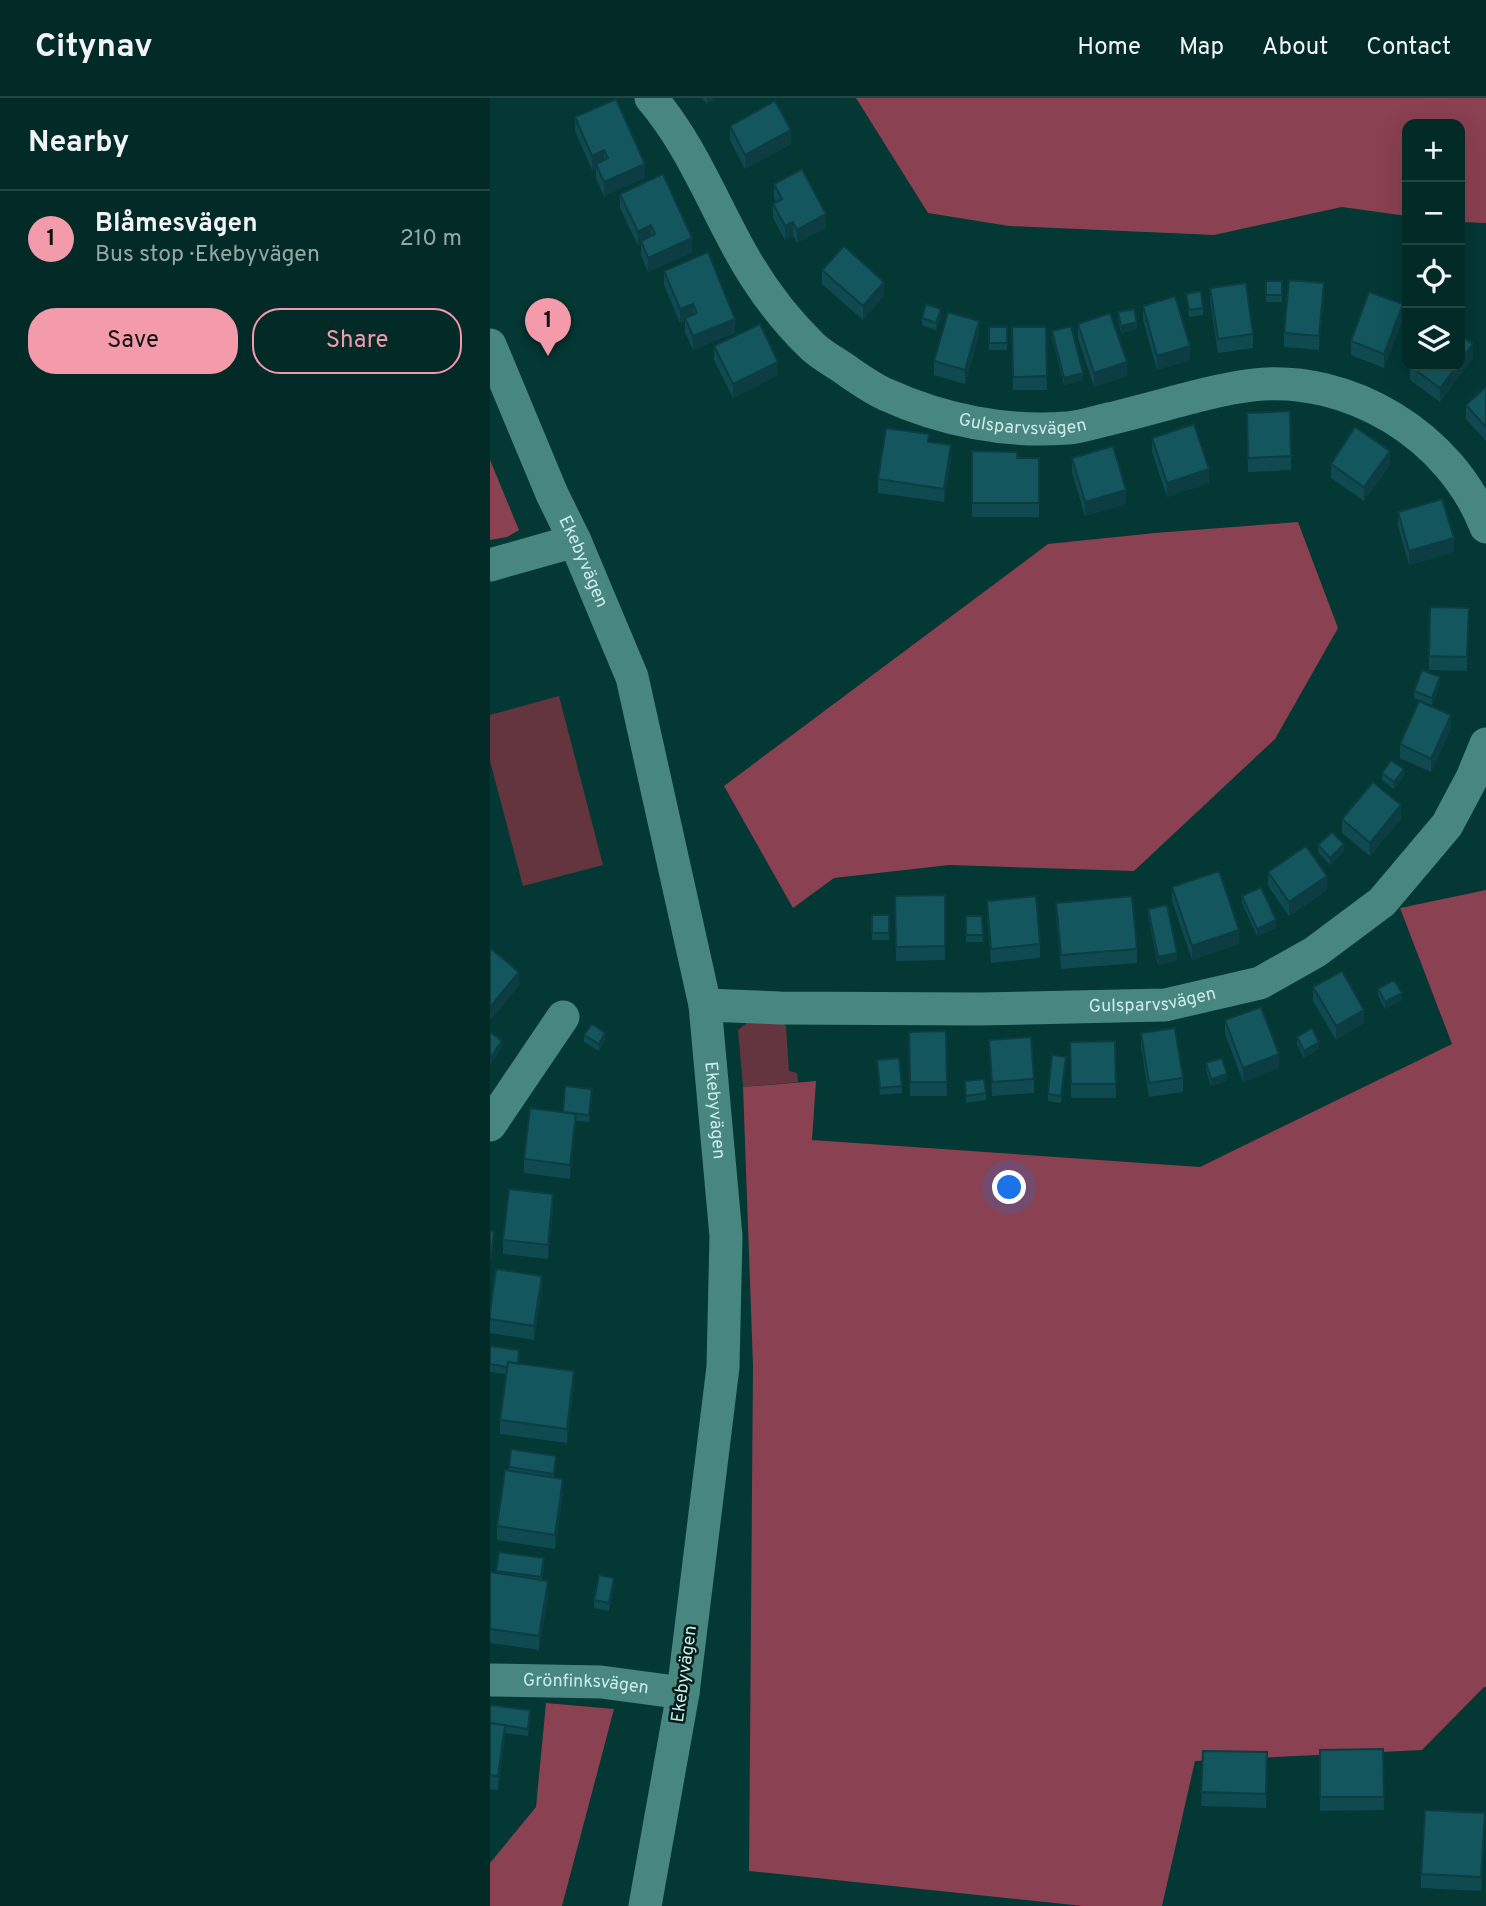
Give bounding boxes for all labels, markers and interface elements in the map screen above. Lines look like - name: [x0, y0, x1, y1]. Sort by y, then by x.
- text: Citynav: [35, 27, 153, 69]
- text: Home: [1077, 33, 1141, 63]
- text: Map: [1179, 33, 1224, 63]
- text: About: [1262, 33, 1328, 63]
- text: Contact: [1366, 33, 1451, 63]
- map controls: [1402, 119, 1465, 371]
- button: +: [1402, 119, 1465, 182]
- text: Nearby: [28, 125, 129, 162]
- button: −: [1402, 182, 1465, 245]
- text: Blåmesvägen: [95, 208, 258, 241]
- text: 1: [46, 225, 56, 254]
- text: 210 m: [400, 225, 462, 254]
- text: Bus stop · Ekebyvägen: [95, 241, 320, 270]
- button: locate: [1402, 245, 1465, 308]
- pin: 1: [525, 298, 571, 356]
- button: Save: [28, 308, 238, 374]
- button: Share: [252, 308, 462, 374]
- button: layers: [1402, 308, 1465, 371]
- street label: Gulsparvsvägen: [956, 408, 1089, 441]
- street label: Ekebyvägen: [553, 512, 613, 611]
- street label: Gulsparvsvägen: [1088, 982, 1218, 1018]
- street label: Ekebyvägen: [699, 1061, 730, 1160]
- your location: [992, 1170, 1026, 1204]
- street label: Ekebyvägen: [667, 1624, 703, 1724]
- street label: Grönfinksvägen: [523, 1669, 650, 1700]

